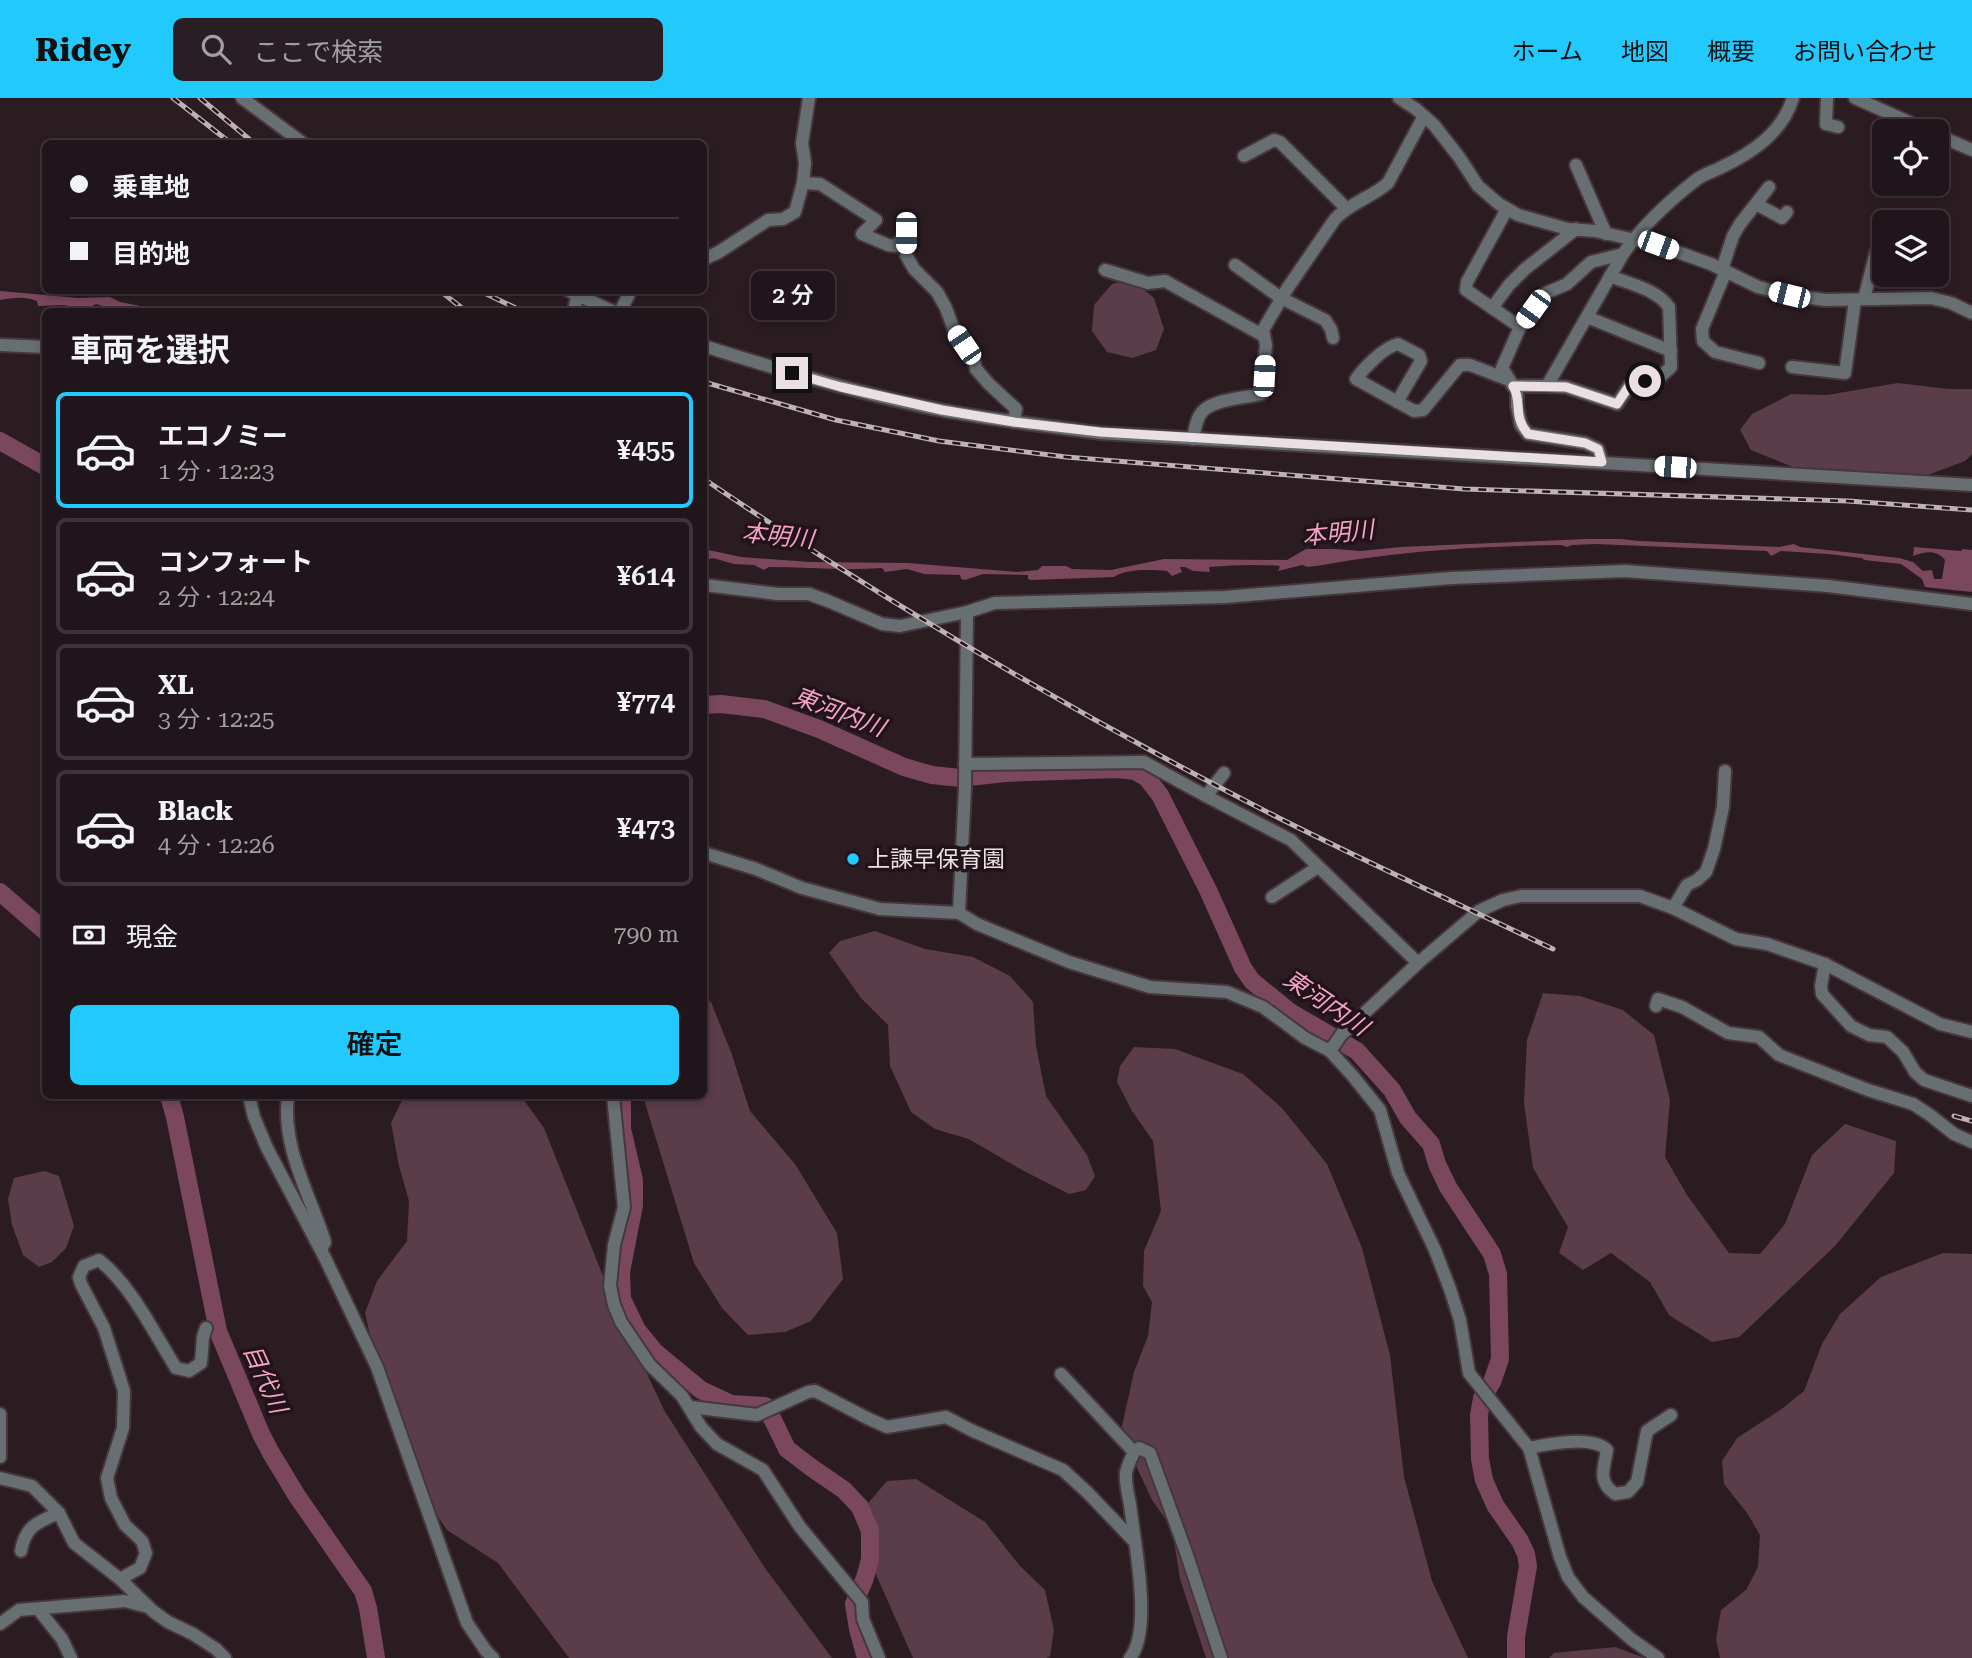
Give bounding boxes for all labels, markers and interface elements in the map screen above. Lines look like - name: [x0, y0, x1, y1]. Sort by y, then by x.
- search box: [173, 18, 663, 81]
- text: Ridey: [35, 30, 131, 69]
- icon: search: [197, 30, 235, 68]
- text: ここで検索: [253, 37, 383, 67]
- text: ホーム: [1512, 38, 1583, 66]
- text: 地図: [1621, 38, 1669, 66]
- text: 概要: [1707, 38, 1755, 66]
- text: お問い合わせ: [1793, 38, 1937, 66]
- map controls: [1872, 119, 1949, 287]
- button: locate: [1872, 119, 1949, 196]
- text: 乗車地: [112, 172, 190, 202]
- button: layers: [1872, 210, 1949, 287]
- car: [896, 212, 917, 254]
- car: [1635, 228, 1682, 262]
- text: 目的地: [112, 239, 190, 269]
- callout: 2 分: [750, 272, 834, 320]
- car: [1767, 280, 1812, 310]
- text: 2 分: [772, 282, 814, 309]
- car: [1513, 286, 1554, 332]
- car: [944, 322, 985, 368]
- text: 車両を選択: [70, 331, 230, 369]
- car: [1253, 354, 1276, 398]
- route end: [776, 357, 808, 389]
- route start: [1629, 365, 1661, 397]
- icon: car: [74, 419, 137, 482]
- text: エコノミー: [158, 421, 288, 451]
- text: ¥455: [617, 435, 675, 465]
- car: [1654, 455, 1697, 479]
- text: 1 分 · 12:23: [158, 458, 275, 485]
- water label: 本明川: [1301, 515, 1378, 551]
- water label: 本明川: [741, 518, 818, 554]
- icon: car: [74, 545, 137, 608]
- text: コンフォート: [158, 547, 313, 577]
- text: ¥614: [617, 561, 675, 591]
- text: 2 分 · 12:24: [158, 584, 275, 611]
- text: XL: [158, 670, 194, 700]
- icon: car: [74, 671, 137, 734]
- water label: 東河内川: [789, 682, 892, 743]
- text: ¥774: [617, 687, 675, 717]
- text: 3 分 · 12:25: [158, 706, 275, 733]
- text: Black: [158, 796, 233, 826]
- icon: car: [74, 797, 137, 860]
- text: ¥473: [617, 813, 675, 843]
- text: 4 分 · 12:26: [158, 832, 275, 859]
- place label: 上諫早保育園: [867, 846, 1005, 873]
- marker: 上諫早保育園: [845, 851, 861, 867]
- icon: cash: [70, 916, 108, 954]
- text: 790 m: [614, 921, 679, 948]
- text: 現金: [126, 922, 178, 952]
- water label: 東河内川: [1278, 965, 1376, 1043]
- button: 確定: [70, 1005, 679, 1085]
- water label: 目代川: [238, 1340, 294, 1420]

